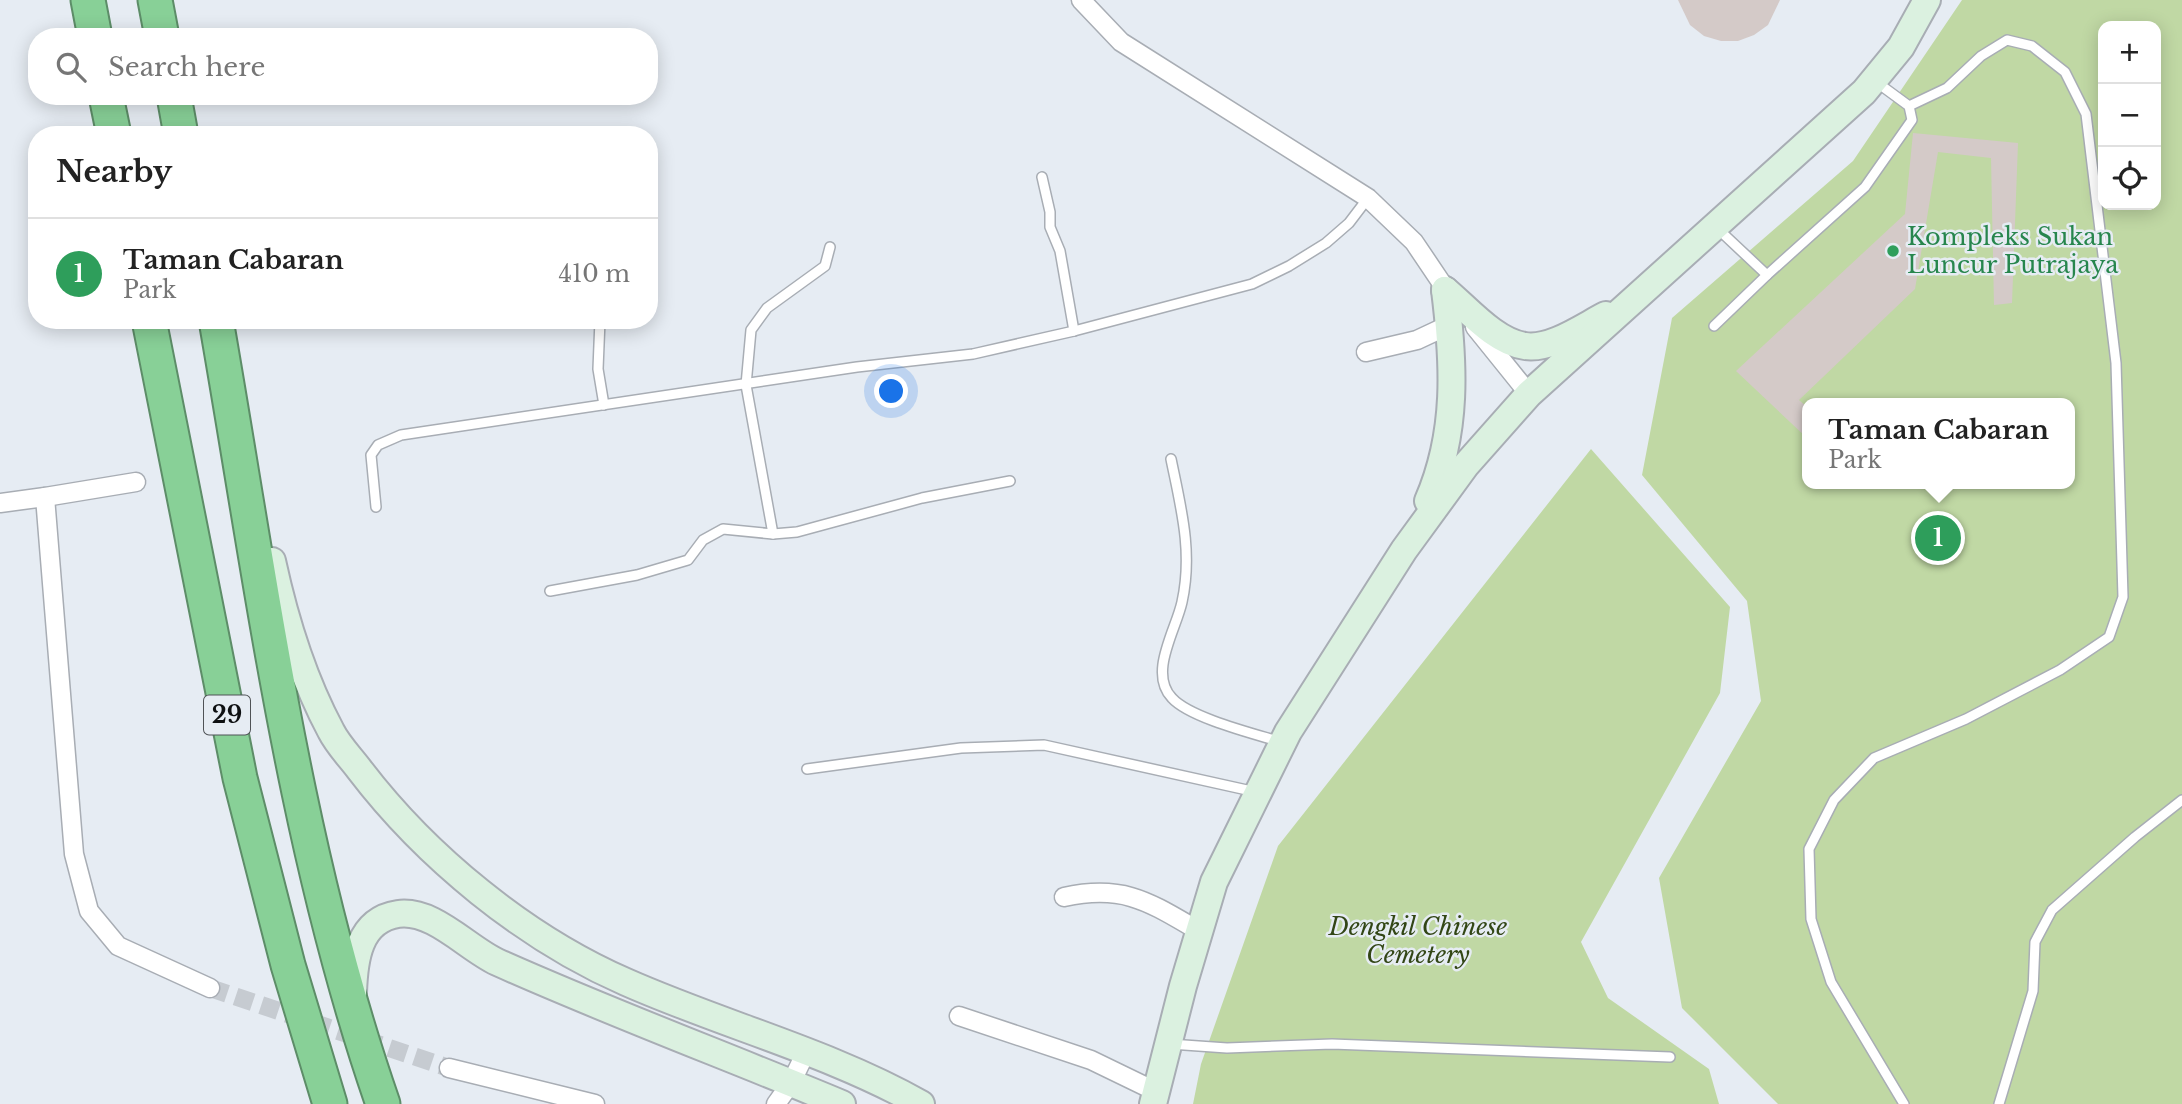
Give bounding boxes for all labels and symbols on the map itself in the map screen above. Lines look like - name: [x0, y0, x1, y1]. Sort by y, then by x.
- place label: Kompleks Sukan Luncur Putrajaya: [1907, 222, 2119, 279]
- marker: Kompleks Sukan Luncur Putrajaya: [1885, 243, 1901, 259]
- your location: [874, 374, 908, 408]
- pin: 1: [1915, 512, 1961, 564]
- road number: 29: [204, 695, 250, 734]
- park label: Dengkil Chinese Cemetery: [1328, 912, 1507, 969]

